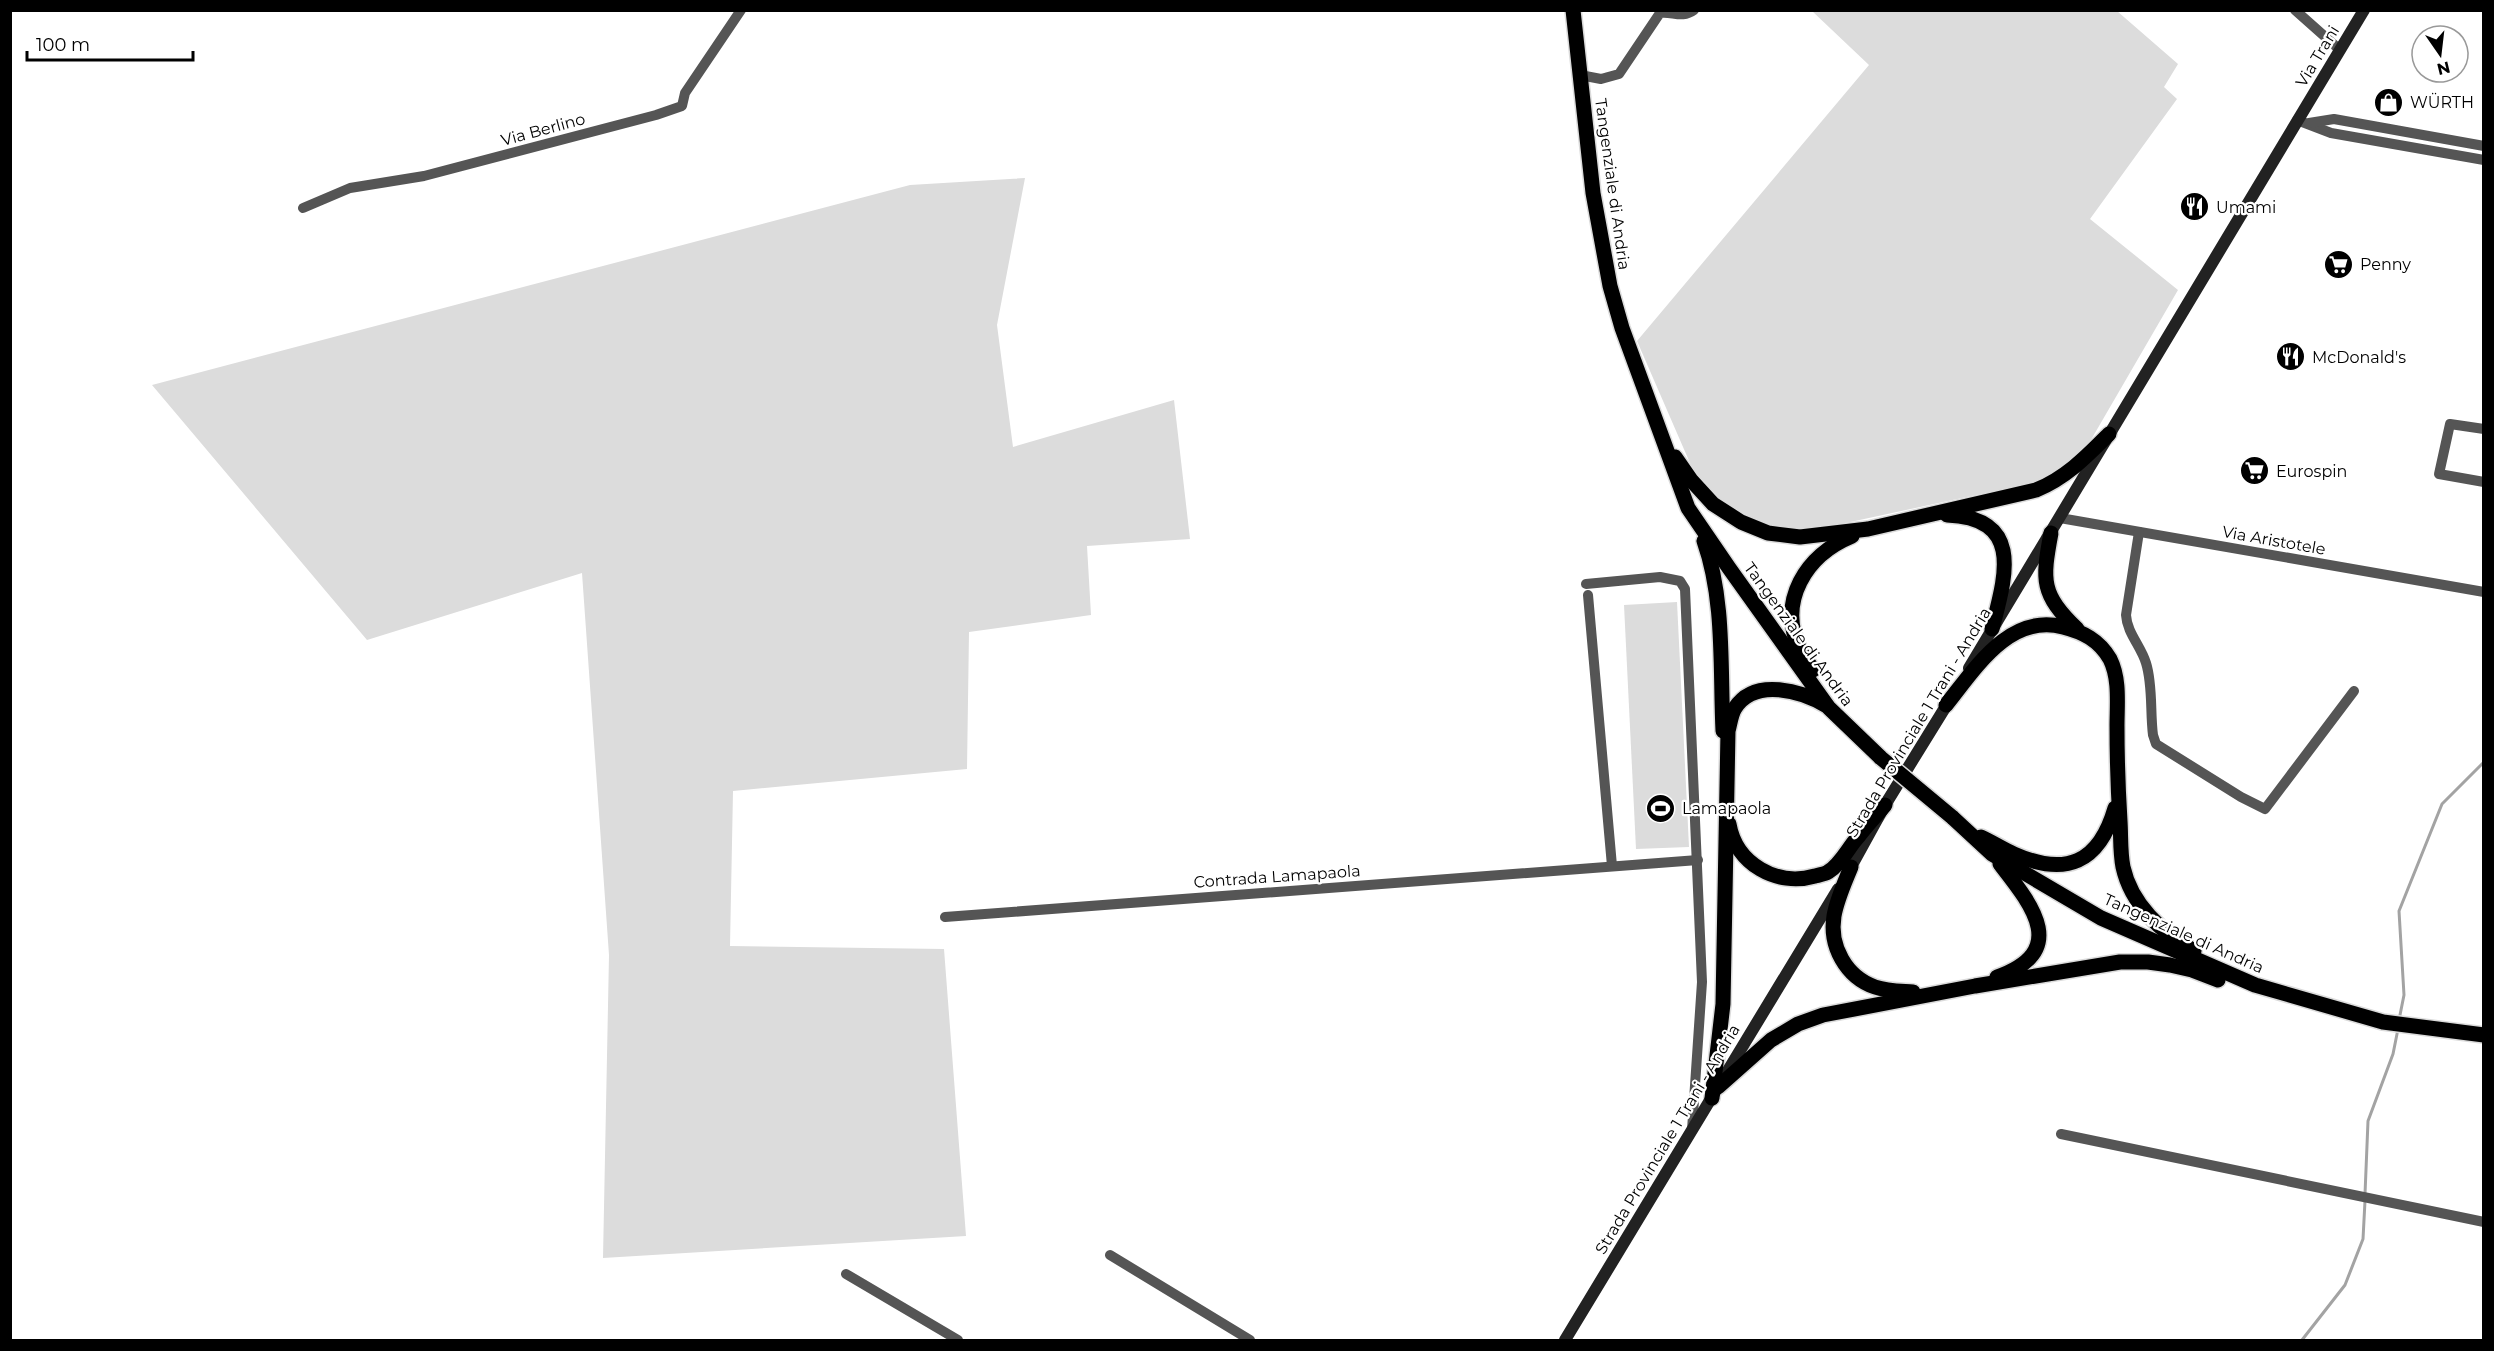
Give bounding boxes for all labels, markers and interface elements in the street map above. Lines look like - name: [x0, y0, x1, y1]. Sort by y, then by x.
- street label: Via Trani: [2292, 22, 2343, 90]
- scale bar: [27, 24, 194, 62]
- north arrow: [2410, 24, 2470, 84]
- text: 100 m: [36, 34, 90, 56]
- text: N: [2435, 57, 2452, 79]
- shop icon: WÜRTH: [2373, 86, 2405, 118]
- place label: WÜRTH: [2410, 92, 2474, 112]
- street label: Tangenziale di Andria: [1591, 97, 1634, 271]
- street label: Via Berlino: [499, 109, 587, 150]
- restaurant icon: Umami: [2179, 191, 2211, 223]
- place label: Umami: [2216, 198, 2276, 217]
- supermarket icon: Penny: [2323, 248, 2355, 280]
- place label: Penny: [2360, 255, 2411, 274]
- restaurant icon: McDonald's: [2275, 341, 2307, 373]
- place label: McDonald's: [2312, 348, 2406, 367]
- supermarket icon: Eurospin: [2239, 455, 2271, 487]
- place label: Eurospin: [2276, 462, 2347, 481]
- street label: Via Aristotele: [2221, 522, 2327, 559]
- street label: Tangenziale di Andria: [1740, 559, 1857, 710]
- street label: Strada Provinciale 1 Trani - Andria: [1842, 604, 1995, 841]
- sports icon: Lamapaola: [1645, 792, 1677, 824]
- place label: Lamapaola: [1682, 799, 1771, 818]
- street label: Contrada Lamapaola: [1193, 861, 1361, 892]
- street label: Tangenziale di Andria: [2101, 890, 2267, 977]
- street label: Strada Provinciale 1 Trani - Andria: [1591, 1021, 1744, 1258]

